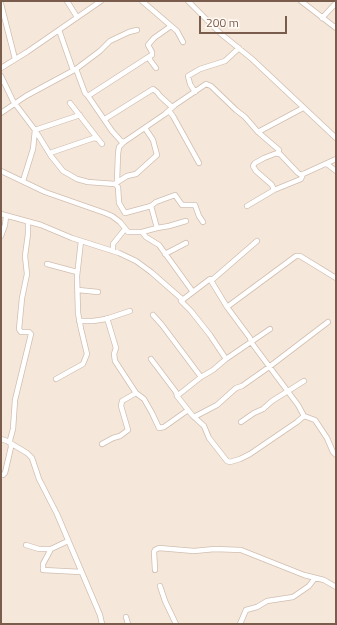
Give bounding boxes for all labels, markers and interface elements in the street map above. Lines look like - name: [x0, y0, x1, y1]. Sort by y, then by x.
- scale bar: [201, 8, 289, 34]
- text: 200 m: [206, 13, 239, 32]

